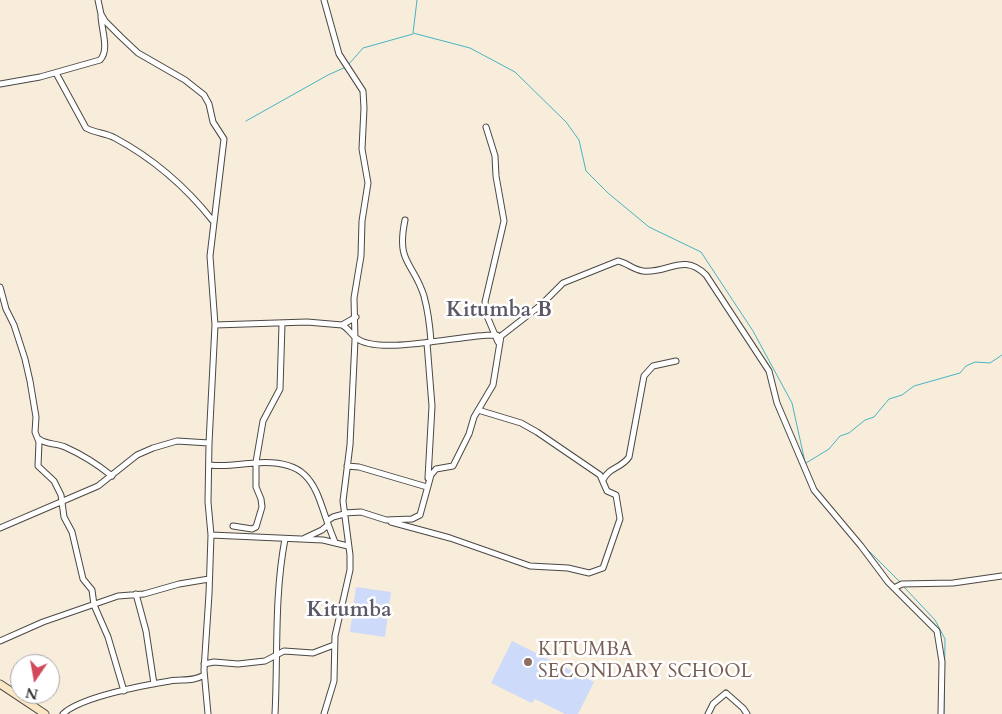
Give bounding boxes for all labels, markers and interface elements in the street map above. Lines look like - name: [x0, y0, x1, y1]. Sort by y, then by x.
- district label: Kitumba B: [446, 298, 552, 324]
- district label: Kitumba: [306, 598, 392, 624]
- place label: KITUMBA SECONDARY SCHOOL: [538, 640, 752, 684]
- north arrow: [10, 654, 60, 704]
- marker: KITUMBA SECONDARY SCHOOL: [522, 656, 534, 668]
- text: N: [24, 683, 40, 704]

